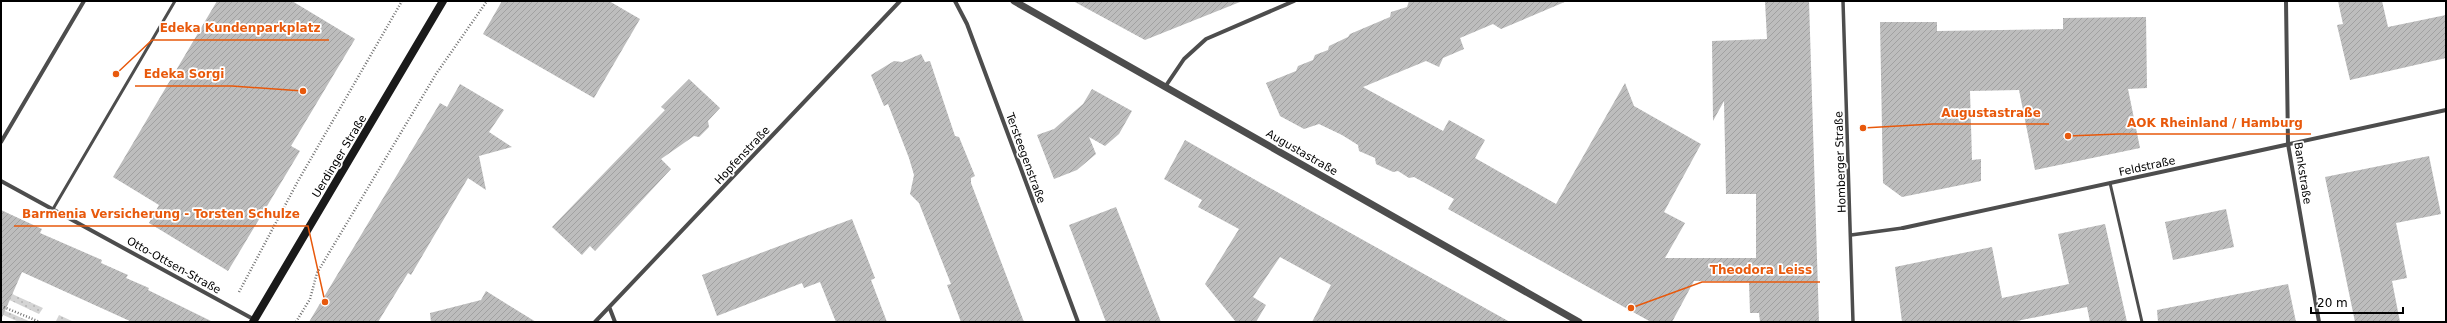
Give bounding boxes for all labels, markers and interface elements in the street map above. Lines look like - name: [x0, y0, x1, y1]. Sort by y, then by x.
- callout: Edeka Kundenparkplatz: [152, 16, 329, 40]
- text: Edeka Kundenparkplatz: [160, 21, 320, 35]
- callout: Edeka Sorgi: [135, 62, 232, 86]
- text: Edeka Sorgi: [144, 67, 224, 81]
- callout: Augustastraße: [1933, 100, 2049, 124]
- text: Augustastraße: [1941, 106, 2041, 120]
- street label: Tersteegenstraße: [1003, 110, 1048, 205]
- callout: AOK Rheinland / Hamburg: [2119, 110, 2311, 134]
- street label: Homberger Straße: [1832, 111, 1849, 213]
- street label: Uerdinger Straße: [310, 112, 369, 200]
- text: AOK Rheinland / Hamburg: [2127, 116, 2303, 130]
- street label: Hopfenstraße: [712, 123, 773, 187]
- street label: Augustastraße: [1264, 127, 1340, 178]
- street label: Bankstraße: [2291, 141, 2314, 205]
- street label: Feldstraße: [2118, 154, 2177, 179]
- callout: Barmenia Versicherung - Torsten Schulze: [14, 202, 308, 226]
- text: Barmenia Versicherung - Torsten Schulze: [22, 207, 300, 221]
- street label: Otto-Ottsen-Straße: [124, 234, 223, 297]
- callout: Theodora Leiss: [1702, 258, 1820, 282]
- text: Theodora Leiss: [1710, 263, 1812, 277]
- scale bar: [2311, 289, 2403, 315]
- text: 20 m: [2317, 296, 2348, 310]

